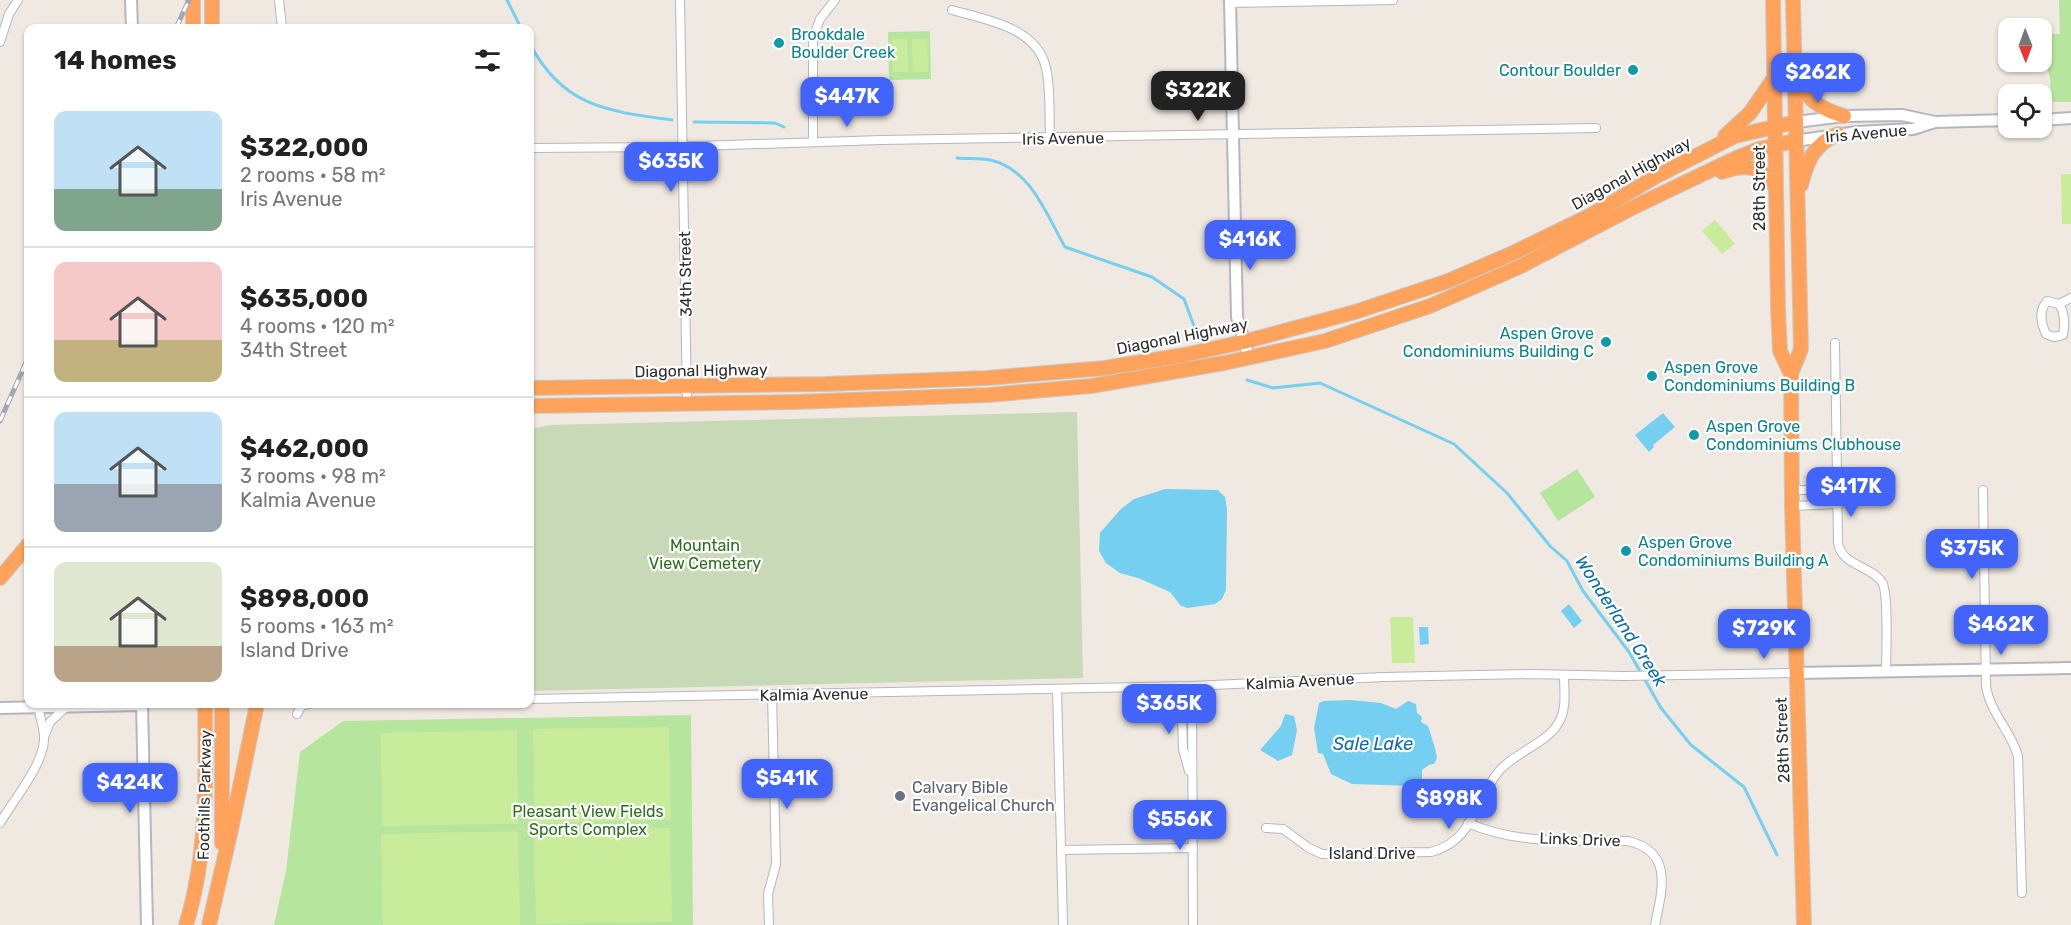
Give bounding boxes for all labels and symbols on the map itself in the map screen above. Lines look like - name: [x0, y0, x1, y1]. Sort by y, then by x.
- north arrow: [1998, 18, 2052, 72]
- place label: Brookdale Boulder Creek: [791, 25, 896, 62]
- marker: Brookdale Boulder Creek: [772, 36, 786, 50]
- pin: $262K: [1776, 53, 1860, 104]
- place label: Contour Boulder: [1499, 61, 1621, 80]
- marker: Contour Boulder: [1626, 63, 1640, 77]
- pin: $322K: [1156, 71, 1240, 122]
- pin: $447K: [805, 77, 889, 128]
- street label: Iris Avenue: [1824, 120, 1908, 147]
- street label: Iris Avenue: [1022, 128, 1104, 149]
- street label: Diagonal Highway: [1568, 133, 1694, 214]
- pin: $635K: [629, 142, 713, 193]
- street label: 28th Street: [1750, 145, 1769, 231]
- pin: $416K: [1208, 220, 1292, 271]
- street label: 34th Street: [675, 231, 696, 317]
- street label: Diagonal Highway: [1115, 314, 1250, 359]
- place label: Aspen Grove Condominiums Building C: [1403, 324, 1594, 361]
- marker: Aspen Grove Condominiums Building C: [1599, 335, 1613, 349]
- place label: Aspen Grove Condominiums Building B: [1664, 358, 1855, 395]
- street label: Diagonal Highway: [634, 360, 768, 381]
- marker: Aspen Grove Condominiums Building B: [1645, 369, 1659, 383]
- place label: Aspen Grove Condominiums Clubhouse: [1706, 417, 1901, 454]
- marker: Aspen Grove Condominiums Clubhouse: [1687, 428, 1701, 442]
- pin: $417K: [1809, 467, 1893, 518]
- pin: $375K: [1930, 529, 2014, 580]
- place label: Aspen Grove Condominiums Building A: [1638, 533, 1829, 570]
- park label: Mountain View Cemetery: [649, 536, 761, 573]
- marker: Aspen Grove Condominiums Building A: [1619, 544, 1633, 558]
- water label: Wonderland Creek: [1570, 551, 1672, 691]
- pin: $462K: [1959, 605, 2043, 656]
- pin: $729K: [1722, 609, 1806, 660]
- street label: Kalmia Avenue: [1245, 669, 1355, 694]
- street label: Kalmia Avenue: [759, 684, 869, 705]
- pin: $365K: [1127, 684, 1211, 735]
- street label: 28th Street: [1772, 697, 1793, 783]
- street label: Foothills Parkway: [194, 729, 215, 860]
- water label: Sale Lake: [1333, 733, 1413, 755]
- pin: $541K: [745, 759, 829, 810]
- pin: $424K: [88, 763, 172, 814]
- place label: Calvary Bible Evangelical Church: [912, 778, 1055, 815]
- pin: $898K: [1407, 779, 1491, 830]
- marker: Calvary Bible Evangelical Church: [893, 789, 907, 803]
- pin: $556K: [1138, 800, 1222, 851]
- park label: Pleasant View Fields Sports Complex: [512, 802, 664, 839]
- street label: Links Drive: [1539, 829, 1621, 850]
- street label: Island Drive: [1329, 844, 1415, 863]

